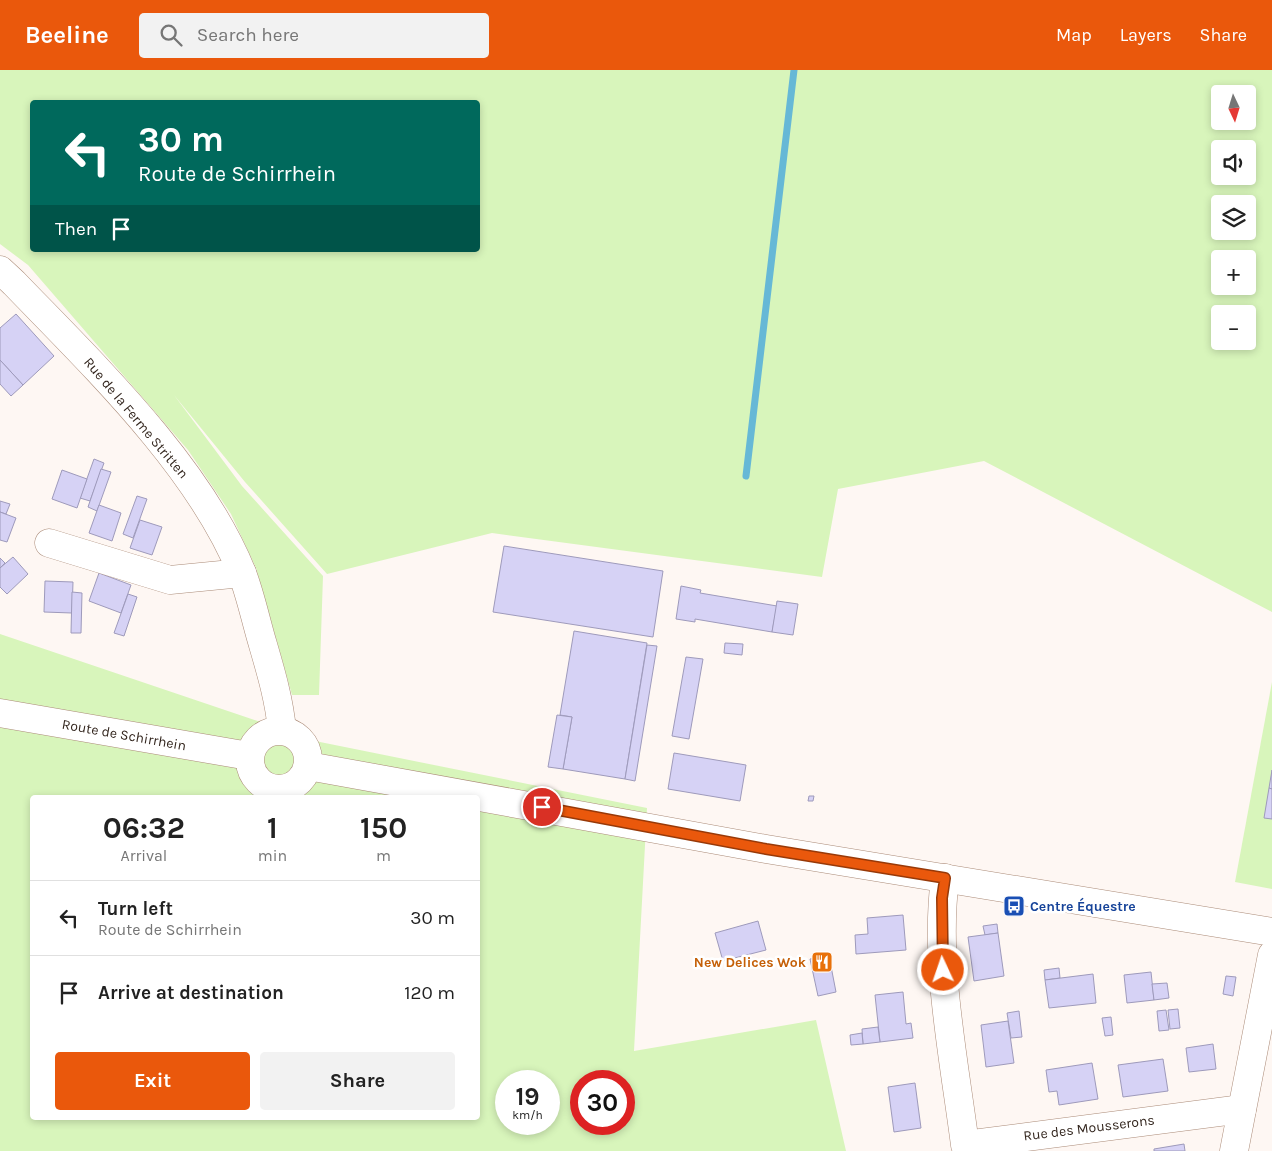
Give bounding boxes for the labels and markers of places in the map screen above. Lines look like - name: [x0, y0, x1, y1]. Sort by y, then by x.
- pin: [521, 786, 563, 828]
- bus stop icon: Centre Équestre: [1002, 894, 1026, 918]
- place label: Centre Équestre: [1030, 897, 1136, 915]
- restaurant icon: New Delices Wok: [810, 950, 834, 974]
- place label: New Delices Wok: [694, 954, 807, 971]

